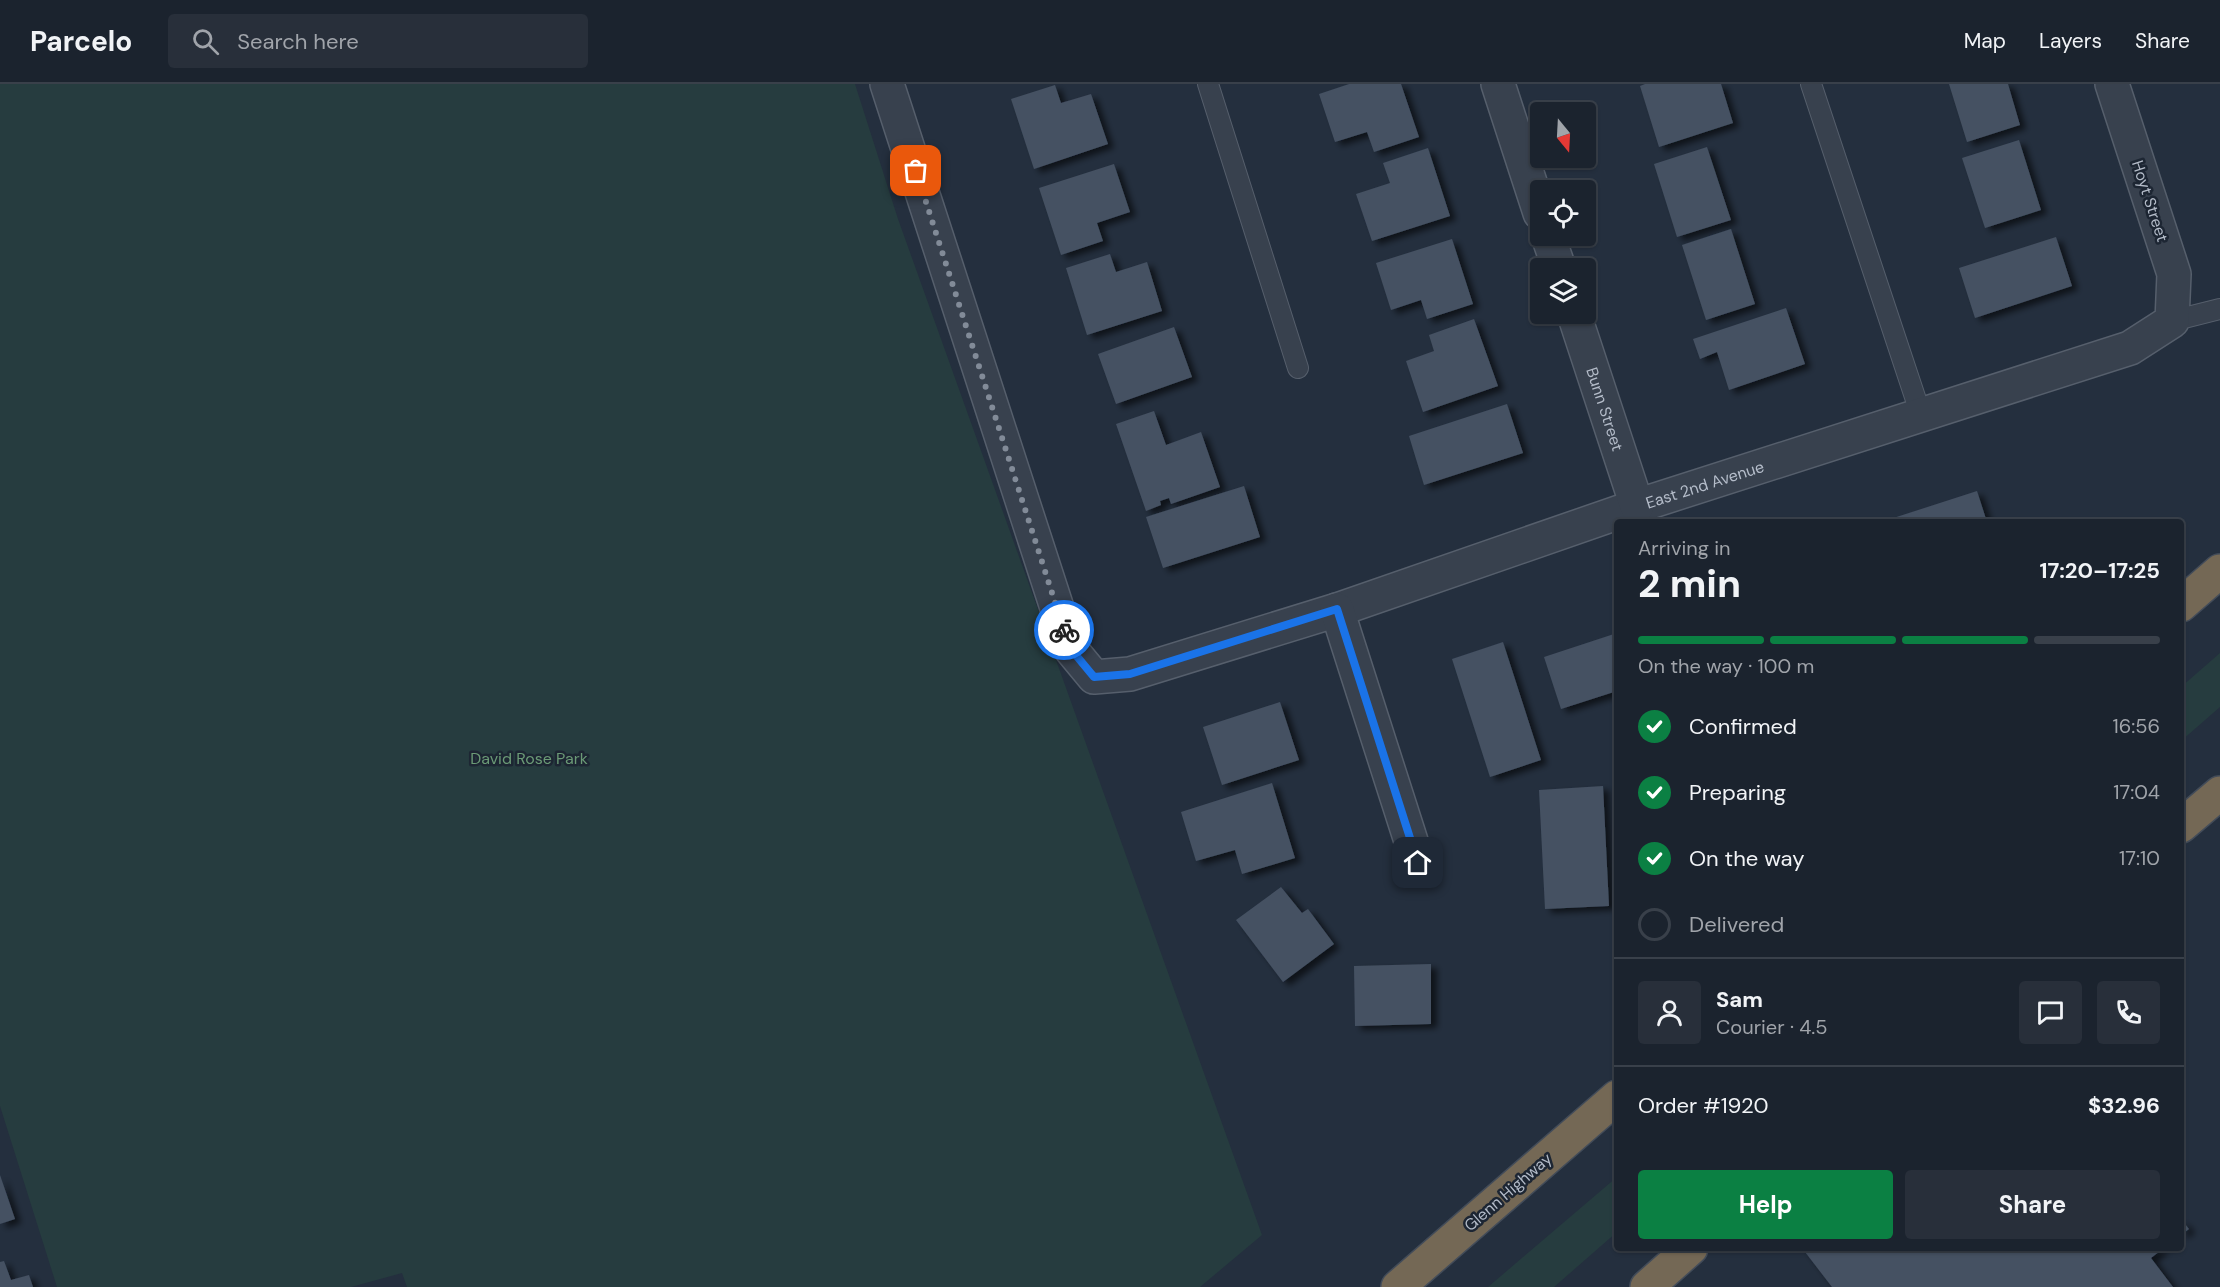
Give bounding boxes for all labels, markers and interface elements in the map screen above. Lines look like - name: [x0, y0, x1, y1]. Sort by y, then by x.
- search box: [168, 14, 588, 68]
- text: Parcelo: [30, 23, 132, 60]
- icon: search: [189, 25, 222, 58]
- text: Search here: [237, 27, 359, 56]
- text: Map: [1964, 27, 2006, 55]
- text: Layers: [2039, 27, 2102, 55]
- text: Share: [2135, 27, 2190, 55]
- north arrow: [1530, 102, 1596, 168]
- map controls: [1530, 102, 1596, 324]
- pin: [890, 145, 941, 196]
- icon: bag: [899, 154, 932, 187]
- street label: Hoyt Street: [2127, 158, 2173, 244]
- button: locate: [1530, 180, 1596, 246]
- button: layers: [1530, 258, 1596, 324]
- street label: Bunn Street: [1582, 364, 1629, 454]
- street label: East 2nd Avenue: [1643, 456, 1767, 513]
- text: Arriving in: [1638, 535, 1730, 561]
- text: 17:20–17:25: [2039, 556, 2160, 585]
- text: 2 min: [1638, 558, 1741, 609]
- courier: [1034, 600, 1094, 660]
- icon: bike: [1048, 614, 1081, 647]
- text: On the way · 100 m: [1638, 653, 1814, 679]
- icon: check: [1638, 710, 1671, 743]
- text: Confirmed: [1689, 712, 1797, 741]
- text: 16:56: [2112, 713, 2160, 739]
- park label: David Rose Park: [470, 748, 588, 769]
- icon: check: [1638, 776, 1671, 809]
- text: Preparing: [1689, 778, 1786, 807]
- text: 17:04: [2113, 779, 2160, 805]
- pin: [1392, 837, 1443, 888]
- icon: check: [1638, 842, 1671, 875]
- text: On the way: [1689, 844, 1804, 873]
- text: 17:10: [2119, 845, 2160, 871]
- icon: home: [1401, 846, 1434, 879]
- text: Delivered: [1689, 910, 1784, 939]
- button: person: [1638, 981, 1701, 1044]
- button: chat: [2019, 981, 2082, 1044]
- button: phone: [2097, 981, 2160, 1044]
- text: Sam: [1716, 985, 1763, 1014]
- text: Courier · 4.5: [1716, 1014, 1828, 1040]
- text: Order #1920: [1638, 1091, 1769, 1120]
- text: $32.96: [2088, 1091, 2160, 1120]
- street label: Glenn Highway: [1460, 1148, 1556, 1236]
- button: Help: [1638, 1170, 1893, 1239]
- button: Share: [1905, 1170, 2160, 1239]

